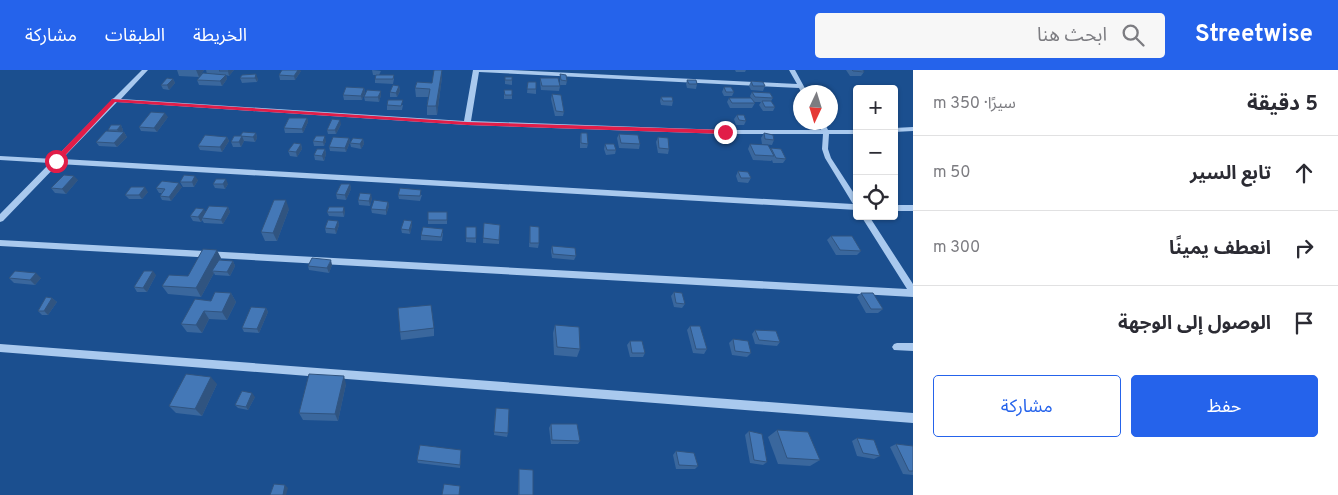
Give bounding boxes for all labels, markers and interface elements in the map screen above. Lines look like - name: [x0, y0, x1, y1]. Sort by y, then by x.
- search box: [815, 13, 1165, 58]
- text: Streetwise: [1195, 20, 1313, 50]
- icon: search: [1119, 21, 1147, 49]
- text: ابحث هنا: [1037, 24, 1107, 48]
- text: مشاركة: [25, 25, 77, 48]
- text: الطبقات: [105, 25, 165, 48]
- text: الخريطة: [193, 25, 247, 48]
- north arrow: [793, 85, 838, 130]
- map controls: [853, 85, 898, 220]
- button: +: [853, 85, 898, 130]
- text: 5 دقيقة: [1247, 91, 1318, 118]
- text: سيرًا · 350 m: [933, 94, 1016, 114]
- route end: [714, 121, 737, 144]
- button: −: [853, 130, 898, 175]
- route start: [45, 150, 68, 173]
- icon: ahead: [1290, 159, 1318, 187]
- text: تابع السير: [1190, 162, 1271, 186]
- text: 50 m: [933, 163, 971, 183]
- button: locate: [853, 175, 898, 220]
- icon: right: [1290, 234, 1318, 262]
- text: انعطف يمينًا: [1169, 237, 1271, 261]
- text: 300 m: [933, 238, 980, 258]
- icon: arrive: [1290, 309, 1318, 337]
- text: الوصول إلى الوجهة: [1118, 312, 1271, 336]
- button: مشاركة: [933, 375, 1121, 437]
- button: حفظ: [1131, 375, 1318, 437]

